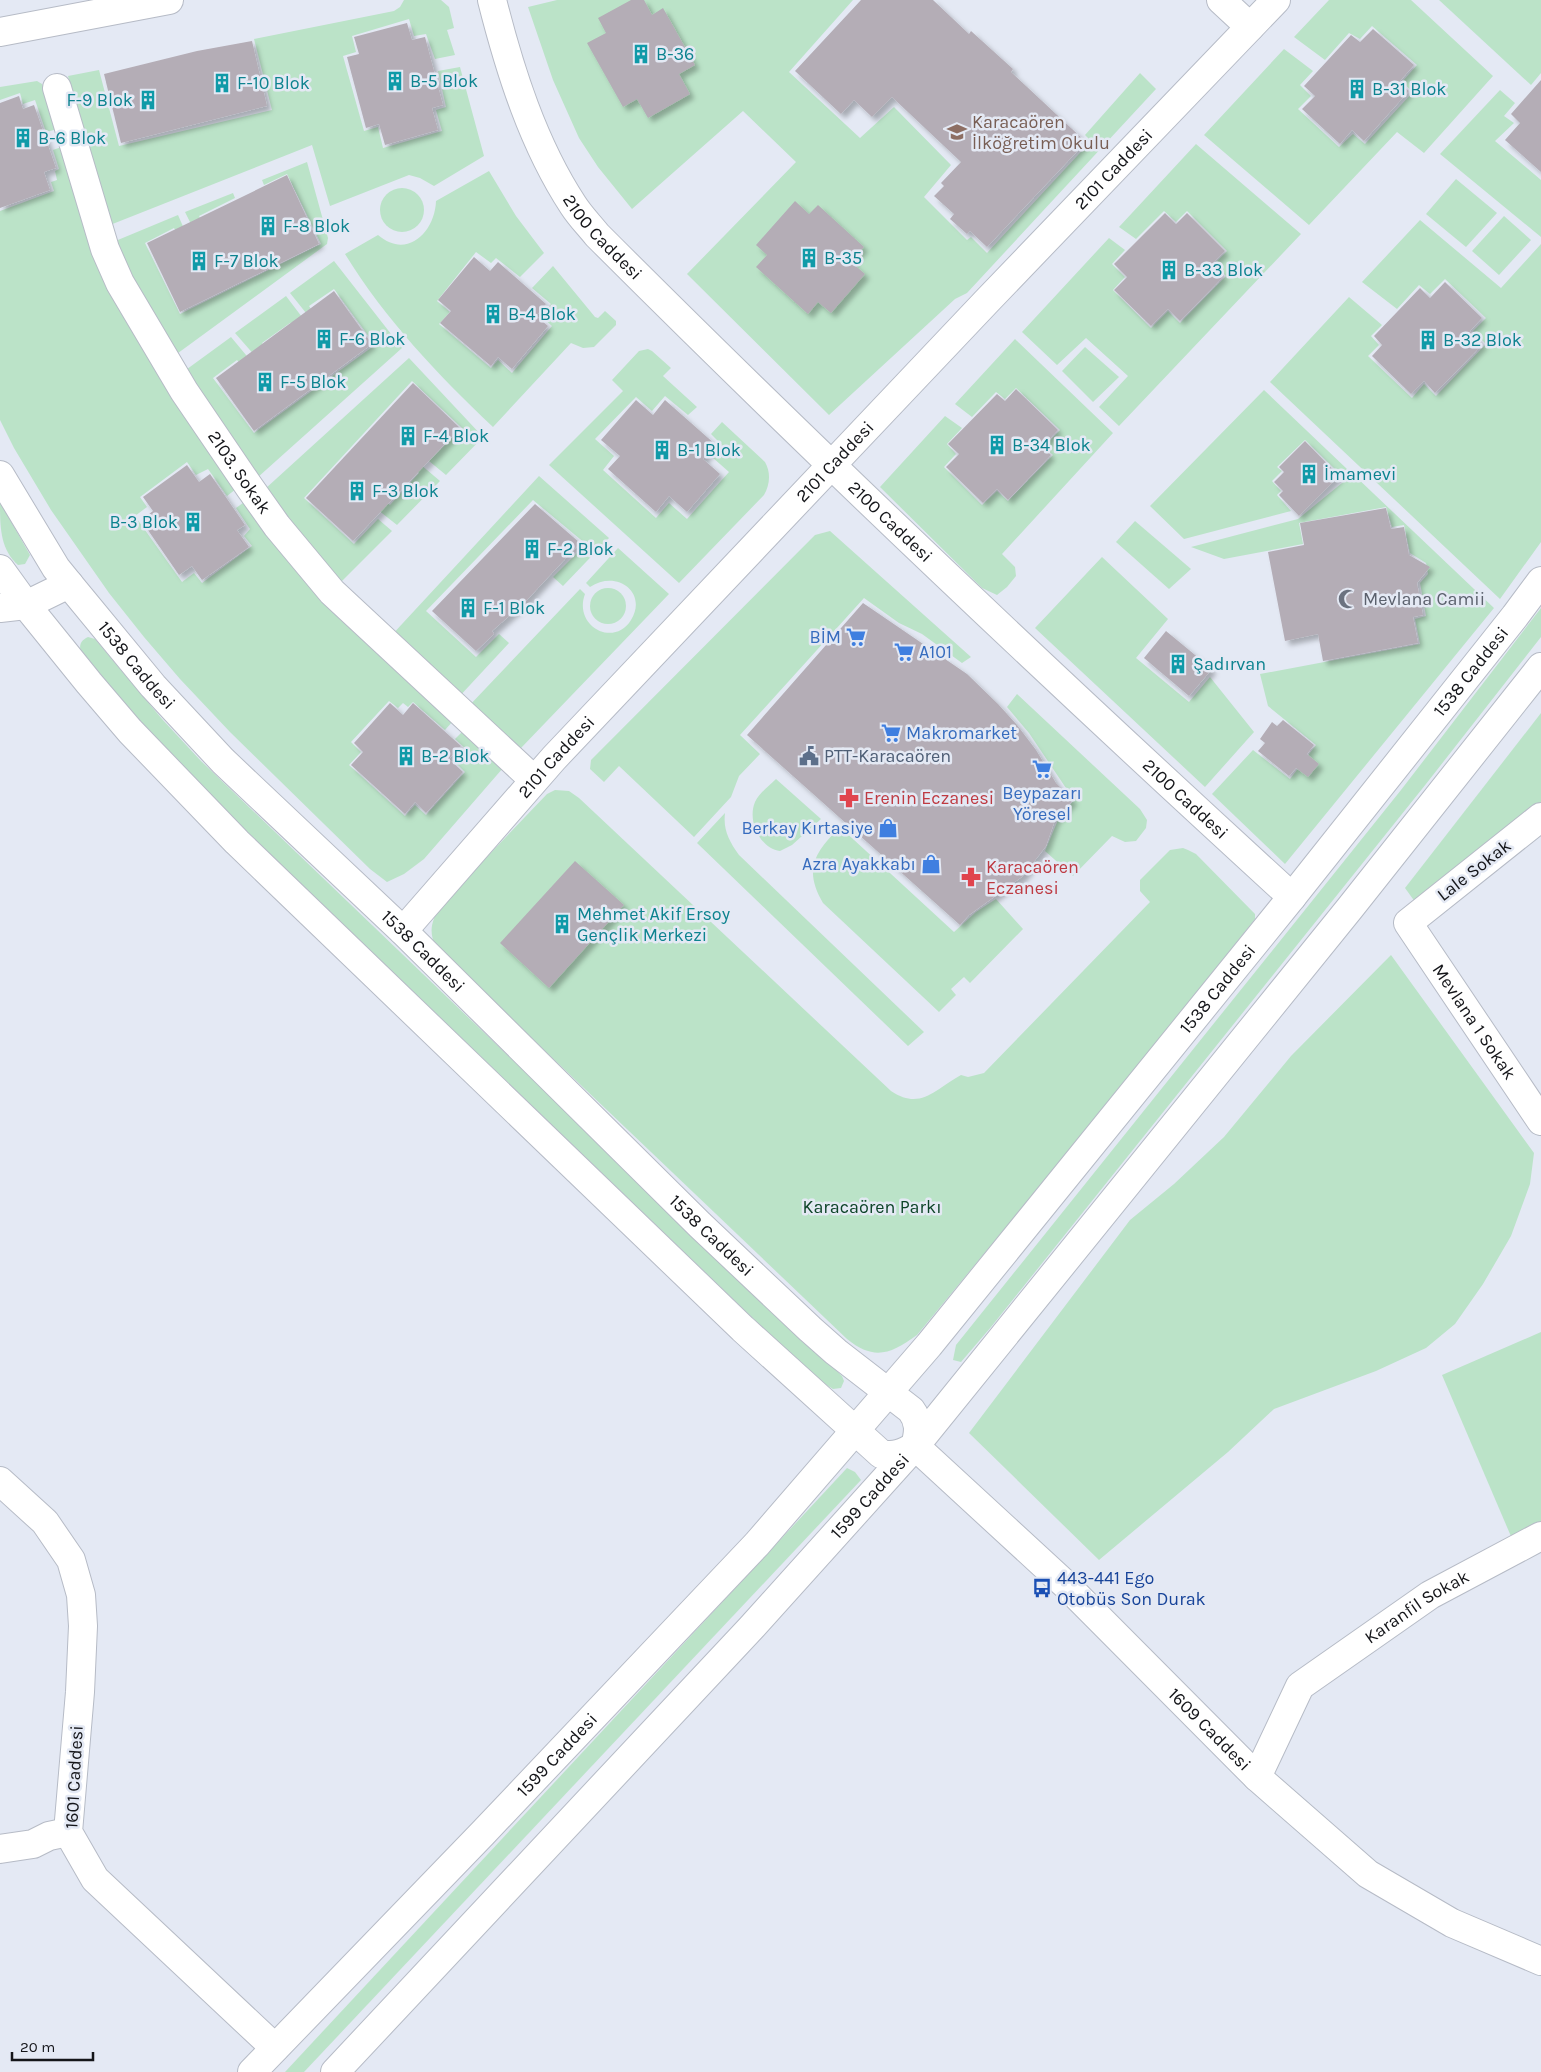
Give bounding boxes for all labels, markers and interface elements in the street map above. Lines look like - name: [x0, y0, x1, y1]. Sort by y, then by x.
- building icon: B-36: [630, 43, 652, 65]
- place label: B-36: [656, 43, 694, 65]
- building icon: B-5 Blok: [384, 70, 406, 92]
- place label: B-5 Blok: [410, 70, 478, 92]
- building icon: F-10 Blok: [211, 72, 233, 94]
- place label: F-10 Blok: [237, 72, 310, 94]
- building icon: B-31 Blok: [1346, 78, 1368, 100]
- place label: B-31 Blok: [1372, 78, 1447, 100]
- place label: F-9 Blok: [66, 89, 133, 111]
- building icon: F-9 Blok: [137, 89, 159, 111]
- place label: Karacaören İlköğretim Okulu: [972, 111, 1110, 154]
- school or university icon: Karacaören İlköğretim Okulu: [946, 121, 968, 143]
- street label: 2101 Caddesi: [1070, 124, 1157, 214]
- building icon: B-6 Blok: [12, 127, 34, 149]
- place label: B-6 Blok: [38, 127, 106, 149]
- street label: 2100 Caddesi: [558, 190, 647, 285]
- building icon: F-8 Blok: [257, 215, 279, 237]
- place label: F-8 Blok: [283, 215, 350, 237]
- building icon: B-35: [798, 247, 820, 269]
- place label: B-35: [824, 247, 862, 269]
- building icon: F-7 Blok: [188, 250, 210, 272]
- place label: F-7 Blok: [214, 250, 279, 272]
- building icon: B-33 Blok: [1158, 259, 1180, 281]
- place label: B-33 Blok: [1184, 259, 1263, 281]
- building icon: B-4 Blok: [482, 303, 504, 325]
- place label: B-4 Blok: [508, 303, 576, 325]
- building icon: F-6 Blok: [313, 328, 335, 350]
- place label: F-6 Blok: [339, 328, 405, 350]
- building icon: B-32 Blok: [1417, 329, 1439, 351]
- place label: B-32 Blok: [1443, 329, 1522, 351]
- building icon: F-5 Blok: [254, 371, 276, 393]
- place label: F-5 Blok: [280, 371, 346, 393]
- street label: 2101 Caddesi: [791, 416, 879, 507]
- building icon: F-4 Blok: [397, 425, 419, 447]
- place label: F-4 Blok: [423, 425, 489, 447]
- street label: 2103. Sokak: [203, 426, 276, 518]
- building icon: B-34 Blok: [986, 434, 1008, 456]
- place label: B-34 Blok: [1012, 434, 1091, 456]
- building icon: B-1 Blok: [651, 439, 673, 461]
- place label: B-1 Blok: [677, 439, 741, 461]
- building icon: İmamevi: [1298, 463, 1320, 485]
- place label: İmamevi: [1324, 463, 1396, 485]
- street label: 2100 Caddesi: [844, 476, 937, 567]
- building icon: F-3 Blok: [346, 480, 368, 502]
- place label: F-3 Blok: [372, 480, 439, 502]
- place label: B-3 Blok: [109, 511, 178, 533]
- building icon: B-3 Blok: [182, 511, 204, 533]
- building icon: F-2 Blok: [521, 538, 543, 560]
- place label: F-2 Blok: [547, 538, 614, 560]
- mosque icon: Mevlana Camii: [1337, 588, 1359, 610]
- place label: Mevlana Camii: [1363, 588, 1485, 610]
- building icon: F-1 Blok: [457, 597, 479, 619]
- place label: F-1 Blok: [483, 597, 545, 619]
- street label: 1538 Caddesi: [93, 617, 180, 714]
- street label: 1538 Caddesi: [1429, 622, 1513, 721]
- place label: BİM: [810, 626, 841, 648]
- supermarket icon: BİM: [845, 626, 867, 648]
- supermarket icon: A101: [893, 641, 915, 663]
- place label: A101: [919, 641, 952, 663]
- building icon: Şadırvan: [1167, 653, 1189, 675]
- place label: Şadırvan: [1193, 653, 1266, 675]
- street label: 2101 Caddesi: [513, 711, 599, 803]
- supermarket icon: Makromarket: [880, 722, 902, 744]
- place label: Makromarket: [906, 722, 1017, 744]
- building icon: B-2 Blok: [395, 745, 417, 767]
- place label: B-2 Blok: [421, 745, 489, 767]
- public building icon: PTT-Karacaören: [798, 745, 820, 767]
- place label: PTT-Karacaören: [824, 745, 951, 767]
- street label: 2100 Caddesi: [1138, 754, 1233, 844]
- supermarket icon: Beypazarı Yöresel: [1031, 758, 1053, 780]
- place label: Beypazarı Yöresel: [1002, 782, 1082, 825]
- pharmacy icon: Erenin Eczanesi: [838, 787, 860, 809]
- place label: Erenin Eczanesi: [864, 787, 994, 809]
- place label: Berkay Kırtasiye: [741, 817, 873, 839]
- shop icon: Berkay Kırtasiye: [877, 817, 899, 839]
- street label: Lale Sokak: [1433, 834, 1515, 906]
- place label: Azra Ayakkabı: [802, 853, 916, 875]
- shop icon: Azra Ayakkabı: [920, 853, 942, 875]
- place label: Karacaören Eczanesi: [986, 856, 1079, 899]
- pharmacy icon: Karacaören Eczanesi: [960, 866, 982, 888]
- place label: Mehmet Akif Ersoy Gençlik Merkezi: [577, 903, 731, 946]
- street label: 1538 Caddesi: [377, 905, 470, 997]
- building icon: Mehmet Akif Ersoy Gençlik Merkezi: [551, 913, 573, 935]
- street label: 1538 Caddesi: [1175, 940, 1260, 1038]
- street label: Mevlana 1 Sokak: [1428, 960, 1521, 1084]
- street label: 1538 Caddesi: [665, 1190, 758, 1281]
- park label: Karacaören Parkı: [802, 1196, 942, 1218]
- street label: 1599 Caddesi: [826, 1449, 914, 1543]
- street label: Karanfil Sokak: [1360, 1565, 1473, 1648]
- place label: 443-441 Ego Otobüs Son Durak: [1057, 1567, 1206, 1610]
- bus stop icon: 443-441 Ego Otobüs Son Durak: [1031, 1577, 1053, 1599]
- street label: 1609 Caddesi: [1164, 1683, 1256, 1776]
- street label: 1599 Caddesi: [512, 1708, 602, 1802]
- street label: 1601 Caddesi: [60, 1725, 88, 1829]
- scale bar: [12, 2030, 94, 2062]
- text: 20 m: [20, 2038, 55, 2056]

